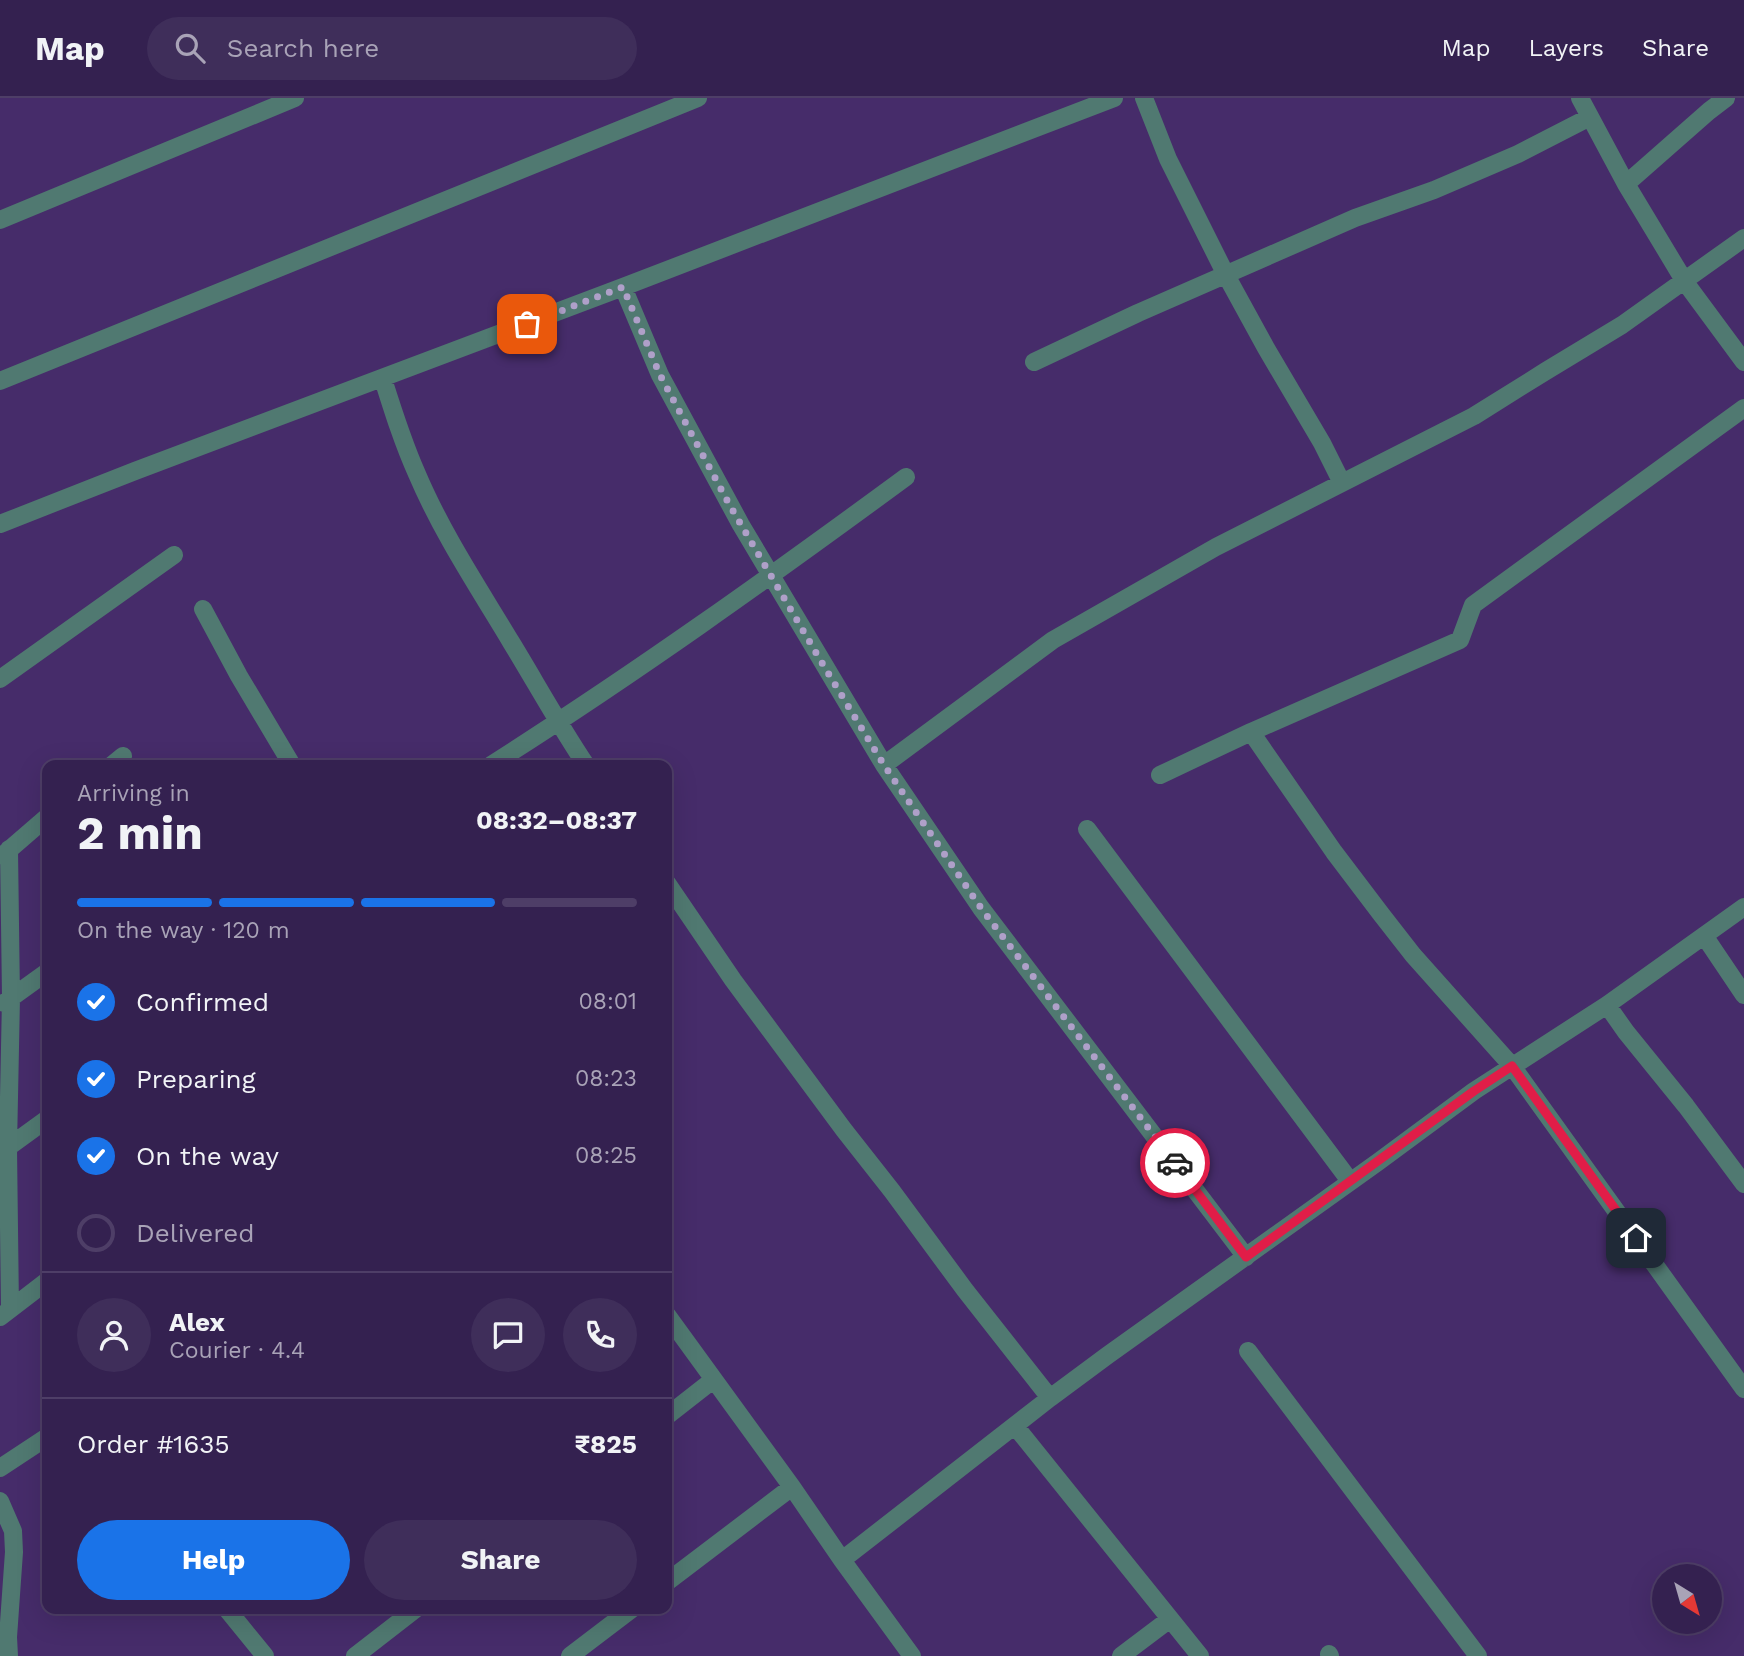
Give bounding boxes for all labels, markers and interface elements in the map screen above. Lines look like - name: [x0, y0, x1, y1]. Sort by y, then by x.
- search box: [147, 17, 637, 80]
- text: Map: [35, 29, 105, 68]
- icon: search: [171, 29, 209, 67]
- text: Search here: [227, 33, 379, 63]
- text: Map: [1442, 34, 1490, 62]
- text: Layers: [1528, 34, 1604, 62]
- text: Share: [1642, 34, 1709, 62]
- pin: [497, 294, 557, 354]
- icon: bag: [508, 305, 546, 343]
- text: Arriving in: [77, 780, 190, 807]
- text: 08:32–08:37: [476, 805, 637, 835]
- text: 2 min: [77, 806, 203, 860]
- text: On the way · 120 m: [77, 917, 290, 944]
- icon: check: [77, 983, 115, 1021]
- text: Confirmed: [136, 987, 269, 1017]
- text: 08:01: [578, 988, 637, 1015]
- icon: check: [77, 1060, 115, 1098]
- text: Preparing: [136, 1064, 256, 1094]
- text: 08:23: [575, 1065, 637, 1092]
- courier: [1140, 1128, 1210, 1198]
- icon: check: [77, 1137, 115, 1175]
- text: On the way: [136, 1141, 279, 1171]
- text: 08:25: [575, 1142, 637, 1169]
- icon: car: [1156, 1144, 1194, 1182]
- pin: [1606, 1208, 1666, 1268]
- text: Delivered: [136, 1218, 255, 1248]
- icon: home: [1617, 1219, 1655, 1257]
- button: person: [77, 1298, 151, 1372]
- button: chat: [471, 1298, 545, 1372]
- button: phone: [563, 1298, 637, 1372]
- text: Alex: [169, 1307, 225, 1337]
- text: Courier · 4.4: [169, 1337, 305, 1364]
- text: Order #1635: [77, 1429, 230, 1459]
- text: ₹825: [574, 1429, 637, 1459]
- button: Help: [77, 1520, 350, 1600]
- button: Share: [364, 1520, 637, 1600]
- north arrow: [1652, 1564, 1722, 1634]
- map controls: [1652, 1564, 1722, 1634]

